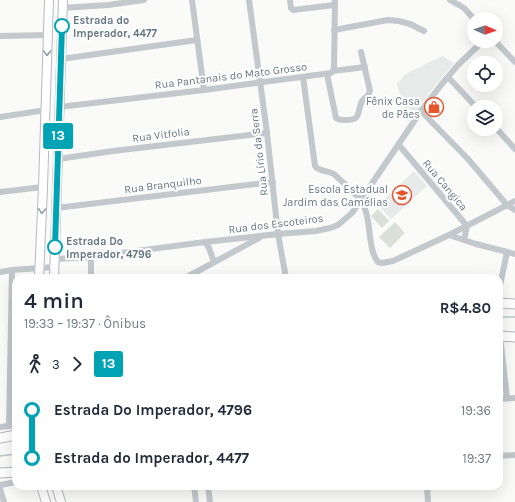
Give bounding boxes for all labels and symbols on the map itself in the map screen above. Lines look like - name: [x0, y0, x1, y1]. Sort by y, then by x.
- north arrow: [467, 12, 503, 48]
- place label: Estrada do Imperador, 4477: [73, 14, 158, 40]
- marker: Estrada do Imperador, 4477: [54, 18, 70, 34]
- one-way arrow: [43, 50, 52, 56]
- street label: Rua Pantanais do Mato Grosso: [154, 60, 308, 92]
- place label: Fênix Casa de Pães: [366, 95, 420, 121]
- shop icon: Fênix Casa de Pães: [423, 96, 445, 118]
- street label: Rua Lírio da Serra: [247, 108, 271, 196]
- line badge: 13: [40, 123, 76, 149]
- street label: Rua Vitfolia: [131, 125, 191, 145]
- street label: Rua Cangica: [420, 157, 470, 213]
- street label: Rua Branquilho: [124, 174, 202, 196]
- place label: Escola Estadual Jardim das Camélias: [283, 183, 388, 209]
- school or university icon: Escola Estadual Jardim das Camélias: [391, 184, 413, 206]
- one-way arrow: [38, 208, 46, 214]
- street label: Rua dos Escoteiros: [228, 212, 324, 236]
- place label: Estrada Do Imperador, 4796: [66, 235, 152, 261]
- marker: Estrada Do Imperador, 4796: [47, 239, 63, 255]

